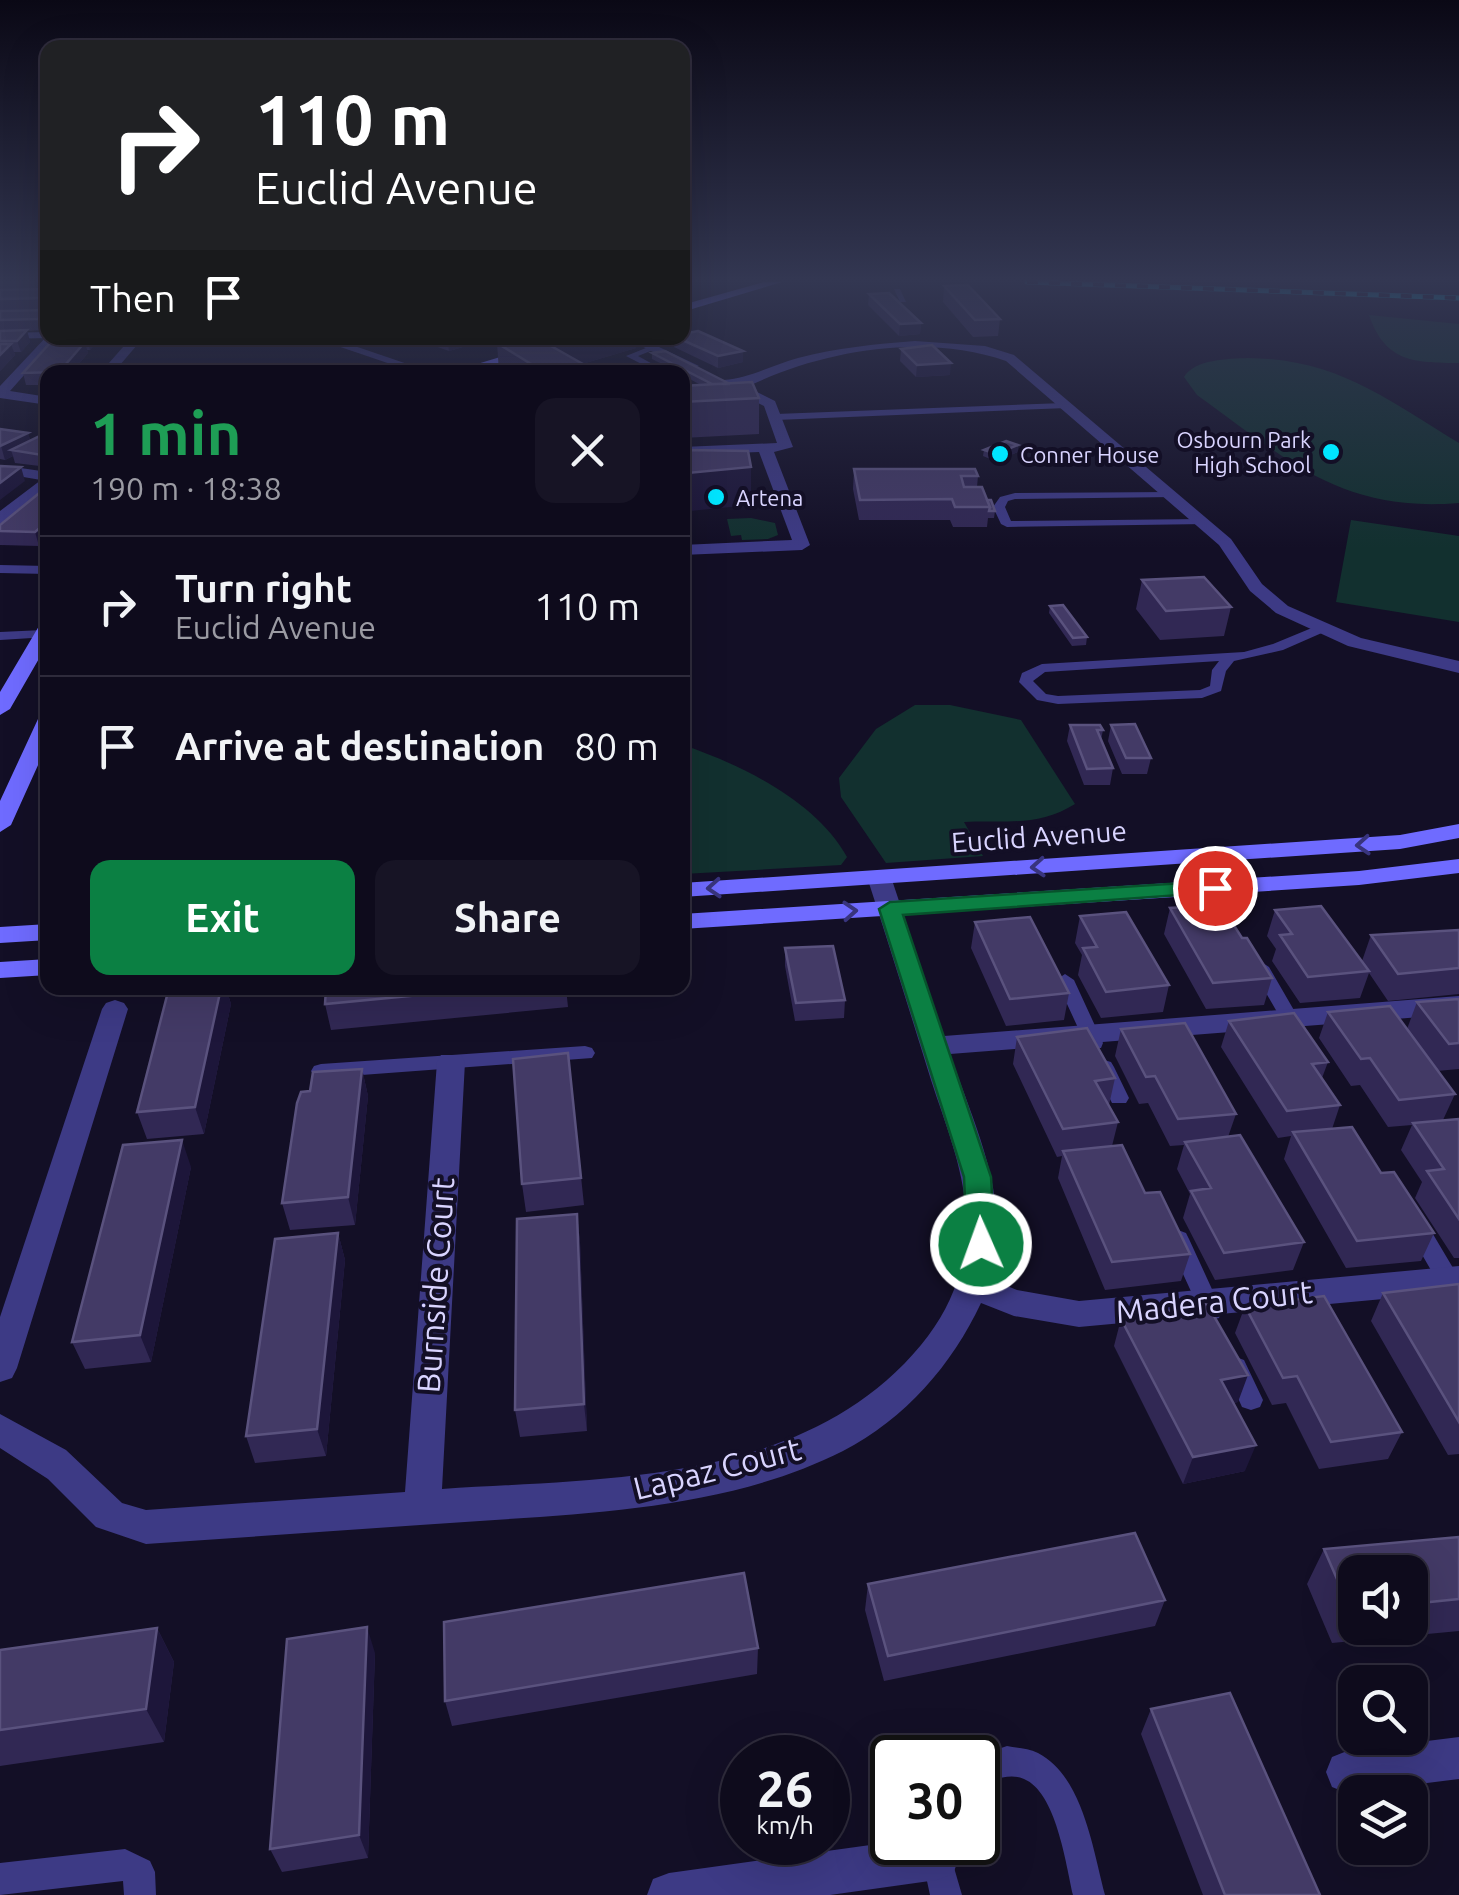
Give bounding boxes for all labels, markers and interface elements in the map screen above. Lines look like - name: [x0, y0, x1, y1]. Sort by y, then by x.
- icon: right: [90, 80, 220, 210]
- text: 110 m: [255, 80, 450, 158]
- text: Euclid Avenue: [255, 162, 538, 213]
- icon: arrive: [196, 270, 251, 325]
- text: Then: [90, 277, 176, 319]
- button: close: [535, 398, 640, 503]
- text: 1 min: [90, 399, 242, 466]
- place label: Osbourn Park High School: [1176, 427, 1311, 477]
- marker: Osbourn Park High School: [1320, 441, 1342, 463]
- place label: Conner House: [1020, 442, 1159, 467]
- marker: Conner House: [989, 443, 1011, 465]
- text: 190 m · 18:38: [90, 470, 282, 506]
- place label: Artena: [736, 485, 803, 510]
- marker: Artena: [705, 486, 727, 508]
- text: Turn right: [175, 567, 352, 609]
- icon: right: [90, 579, 145, 634]
- text: 110 m: [534, 585, 640, 627]
- text: Euclid Avenue: [175, 609, 376, 645]
- icon: arrive: [90, 719, 145, 774]
- text: Arrive at destination: [175, 725, 544, 767]
- text: 80 m: [574, 725, 659, 767]
- street label: Euclid Avenue: [950, 814, 1128, 858]
- one-way arrow: [1354, 833, 1370, 855]
- pin: [1173, 846, 1258, 931]
- one-way arrow: [1030, 855, 1046, 877]
- button: Exit: [90, 860, 355, 975]
- button: Share: [375, 860, 640, 975]
- icon: arrive: [1188, 861, 1243, 916]
- one-way arrow: [706, 877, 722, 898]
- one-way arrow: [842, 901, 858, 923]
- street label: Burnside Court: [410, 1176, 461, 1394]
- position arrow: [929, 1192, 1033, 1296]
- street label: Madera Court: [1114, 1273, 1315, 1329]
- street label: Lapaz Court: [630, 1430, 805, 1506]
- map controls: [1338, 1555, 1428, 1865]
- button: sound: [1338, 1555, 1428, 1645]
- button: search: [1338, 1665, 1428, 1755]
- speed limit sign: 30: [870, 1735, 1000, 1865]
- text: 26: [757, 1760, 813, 1816]
- button: layers: [1338, 1775, 1428, 1865]
- text: km/h: [756, 1811, 814, 1839]

